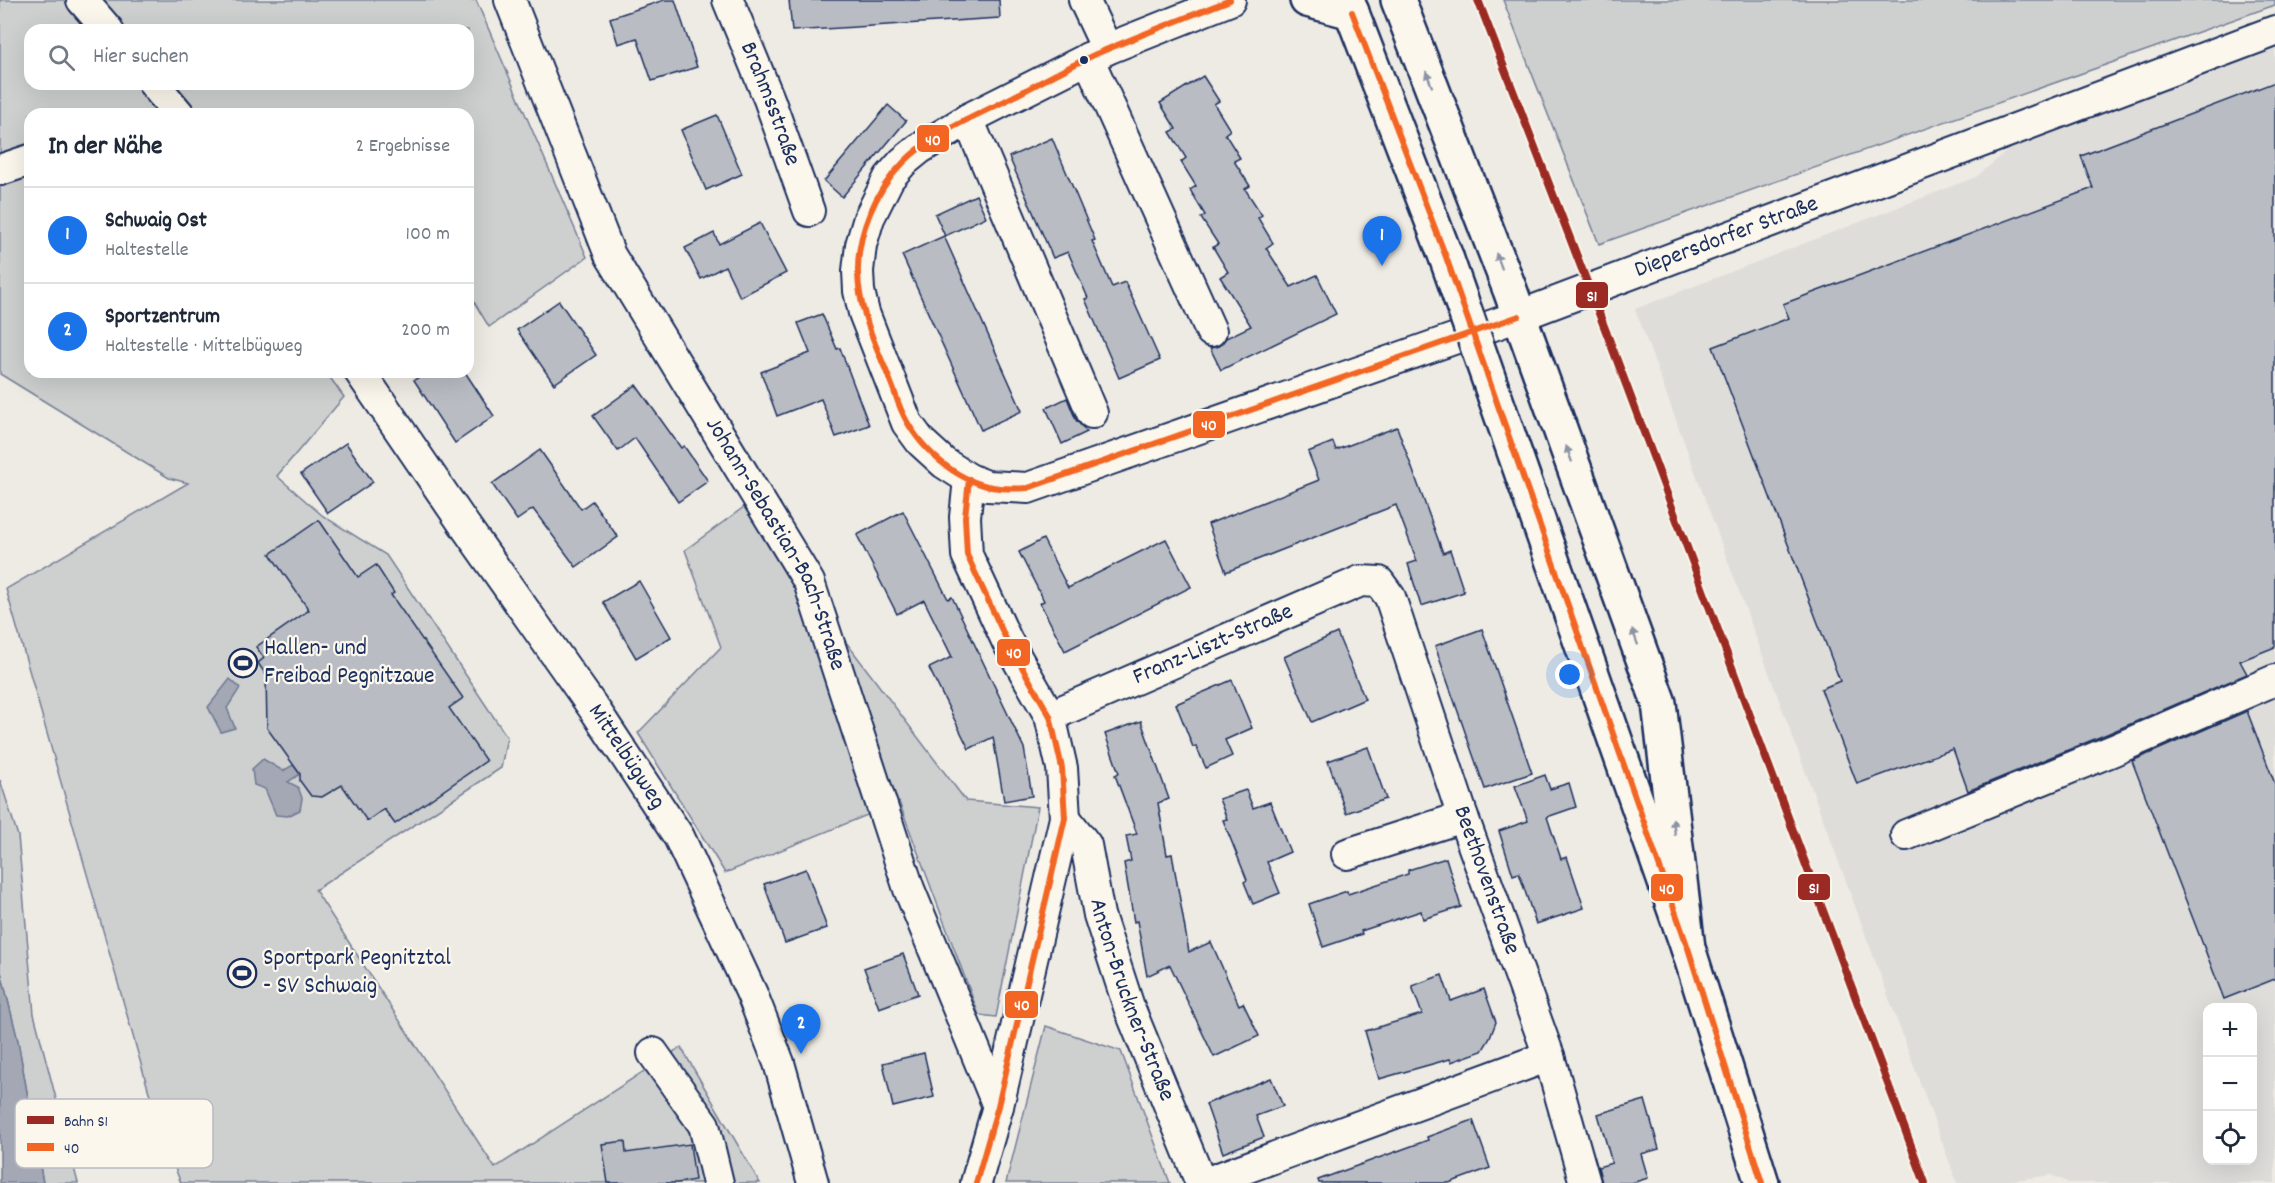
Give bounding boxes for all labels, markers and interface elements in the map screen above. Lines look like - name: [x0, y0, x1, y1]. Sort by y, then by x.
- search box: [24, 24, 474, 90]
- street label: Brahmsstraße: [730, 37, 809, 171]
- icon: search: [45, 41, 78, 74]
- text: Hier suchen: [93, 42, 189, 73]
- unlabelled marker: [1078, 54, 1090, 66]
- one-way arrow: [1424, 70, 1434, 88]
- line badge: 40: [916, 124, 950, 153]
- text: In der Nähe: [48, 129, 162, 166]
- text: 40: [925, 130, 941, 153]
- text: 2 Ergebnisse: [355, 133, 450, 161]
- street label: Diepersdorfer Straße: [1630, 188, 1823, 288]
- text: Schwaig Ost: [105, 206, 207, 237]
- pin: 1: [1362, 216, 1402, 266]
- text: 1: [65, 221, 70, 249]
- text: 100 m: [406, 221, 450, 249]
- text: Haltestelle: [105, 237, 188, 265]
- one-way arrow: [1493, 252, 1503, 270]
- line badge: S1: [1575, 281, 1609, 309]
- text: S1: [1587, 286, 1597, 309]
- text: Sportzentrum: [105, 302, 220, 333]
- text: 2: [63, 317, 72, 345]
- text: 200 m: [401, 317, 450, 345]
- text: Haltestelle · Mittelbügweg: [105, 333, 302, 361]
- line badge: 40: [1192, 410, 1226, 439]
- street label: Johann-Sebastian-Bach-Straße: [696, 411, 854, 675]
- text: 40: [1201, 415, 1217, 438]
- one-way arrow: [1564, 445, 1574, 463]
- street label: Franz-Liszt-Straße: [1128, 595, 1299, 695]
- one-way arrow: [1630, 628, 1640, 646]
- place label: Hallen- und Freibad Pegnitzaue: [264, 632, 435, 694]
- line badge: 40: [996, 638, 1031, 667]
- text: 40: [1006, 643, 1022, 666]
- sports icon: Hallen- und Freibad Pegnitzaue: [227, 647, 259, 679]
- your location: [1555, 660, 1584, 689]
- street label: Mittelbügweg: [579, 697, 673, 817]
- street label: Beethovenstraße: [1444, 802, 1528, 960]
- one-way arrow: [1669, 818, 1679, 837]
- line badge: 40: [1650, 873, 1684, 902]
- line badge: S1: [1797, 873, 1831, 901]
- text: S1: [1809, 878, 1819, 901]
- text: 40: [1659, 879, 1675, 902]
- street label: Anton-Bruckner-Straße: [1079, 896, 1183, 1107]
- place label: Sportpark Pegnitztal - SV Schwaig: [263, 942, 451, 1004]
- sports icon: Sportpark Pegnitztal - SV Schwaig: [226, 957, 258, 989]
- line badge: 40: [1004, 990, 1039, 1019]
- text: 40: [1014, 995, 1030, 1018]
- map controls: [2203, 1003, 2257, 1165]
- button: +: [2203, 1003, 2257, 1057]
- pin: 2: [782, 1004, 820, 1054]
- button: −: [2203, 1057, 2257, 1111]
- legend: [15, 1099, 213, 1168]
- text: Bahn S1: [64, 1111, 108, 1134]
- button: locate: [2203, 1111, 2257, 1165]
- text: 40: [64, 1138, 79, 1161]

